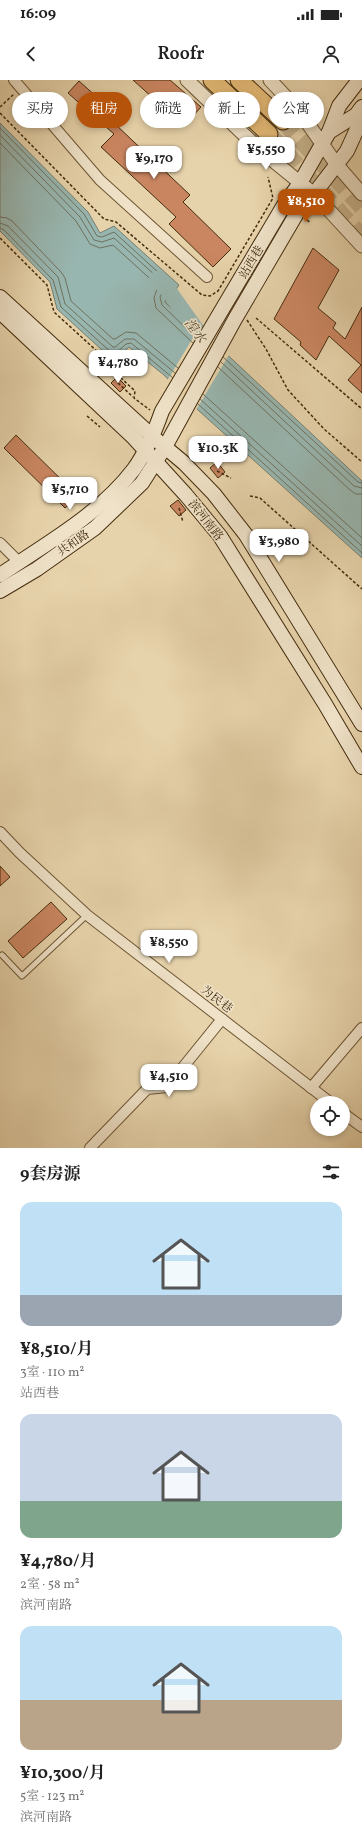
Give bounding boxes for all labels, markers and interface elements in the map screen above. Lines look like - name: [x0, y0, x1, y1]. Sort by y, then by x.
- text: 16:09: [20, 4, 56, 25]
- text: Roofr: [157, 42, 205, 67]
- icon: back: [20, 43, 42, 65]
- icon: person: [320, 43, 342, 65]
- chip: 买房: [12, 92, 68, 128]
- chip: 租房: [76, 92, 132, 128]
- chip: 筛选: [140, 92, 196, 128]
- chip: 新上: [204, 92, 260, 128]
- chip: 公寓: [268, 92, 324, 128]
- pin: ¥5,550: [233, 137, 299, 171]
- text: ¥5,550: [247, 141, 285, 159]
- pin: ¥9,170: [121, 146, 187, 180]
- text: ¥9,170: [135, 150, 173, 168]
- pin: ¥8,510: [273, 189, 339, 223]
- text: ¥8,510: [287, 193, 325, 211]
- street label: 站西巷: [236, 243, 268, 282]
- water label: 湟水: [179, 315, 210, 349]
- pin: ¥4,780: [85, 350, 151, 384]
- text: ¥4,780: [98, 354, 138, 372]
- pin: ¥10.3K: [185, 436, 251, 470]
- text: ¥10.3K: [198, 440, 238, 458]
- pin: ¥5,710: [37, 477, 103, 511]
- text: ¥5,710: [51, 481, 89, 499]
- street label: 滨河南路: [184, 497, 226, 544]
- street label: 共和路: [54, 527, 93, 561]
- pin: ¥3,980: [246, 529, 312, 563]
- text: ¥3,980: [259, 533, 299, 551]
- pin: ¥8,550: [136, 930, 202, 964]
- text: ¥8,550: [149, 934, 189, 952]
- street label: 为民巷: [197, 982, 235, 1017]
- pin: ¥4,510: [136, 1064, 202, 1098]
- text: ¥4,510: [149, 1068, 189, 1086]
- map controls: [310, 1096, 350, 1136]
- button: locate: [310, 1096, 350, 1136]
- icon: filters: [320, 1161, 342, 1183]
- text: 9套房源: [20, 1163, 80, 1186]
- icon: home: [145, 1228, 217, 1300]
- text: ¥8,510/月: [20, 1338, 94, 1361]
- text: 3室 · 110 m²: [20, 1364, 84, 1382]
- text: 站西巷: [20, 1385, 59, 1403]
- icon: home: [145, 1440, 217, 1512]
- text: ¥4,780/月: [20, 1550, 97, 1573]
- text: 2室 · 58 m²: [20, 1576, 80, 1594]
- text: 滨河南路: [20, 1597, 72, 1615]
- icon: home: [145, 1652, 217, 1724]
- text: ¥10,300/月: [20, 1762, 106, 1785]
- text: 5室 · 123 m²: [20, 1788, 84, 1806]
- text: 滨河南路: [20, 1809, 72, 1827]

